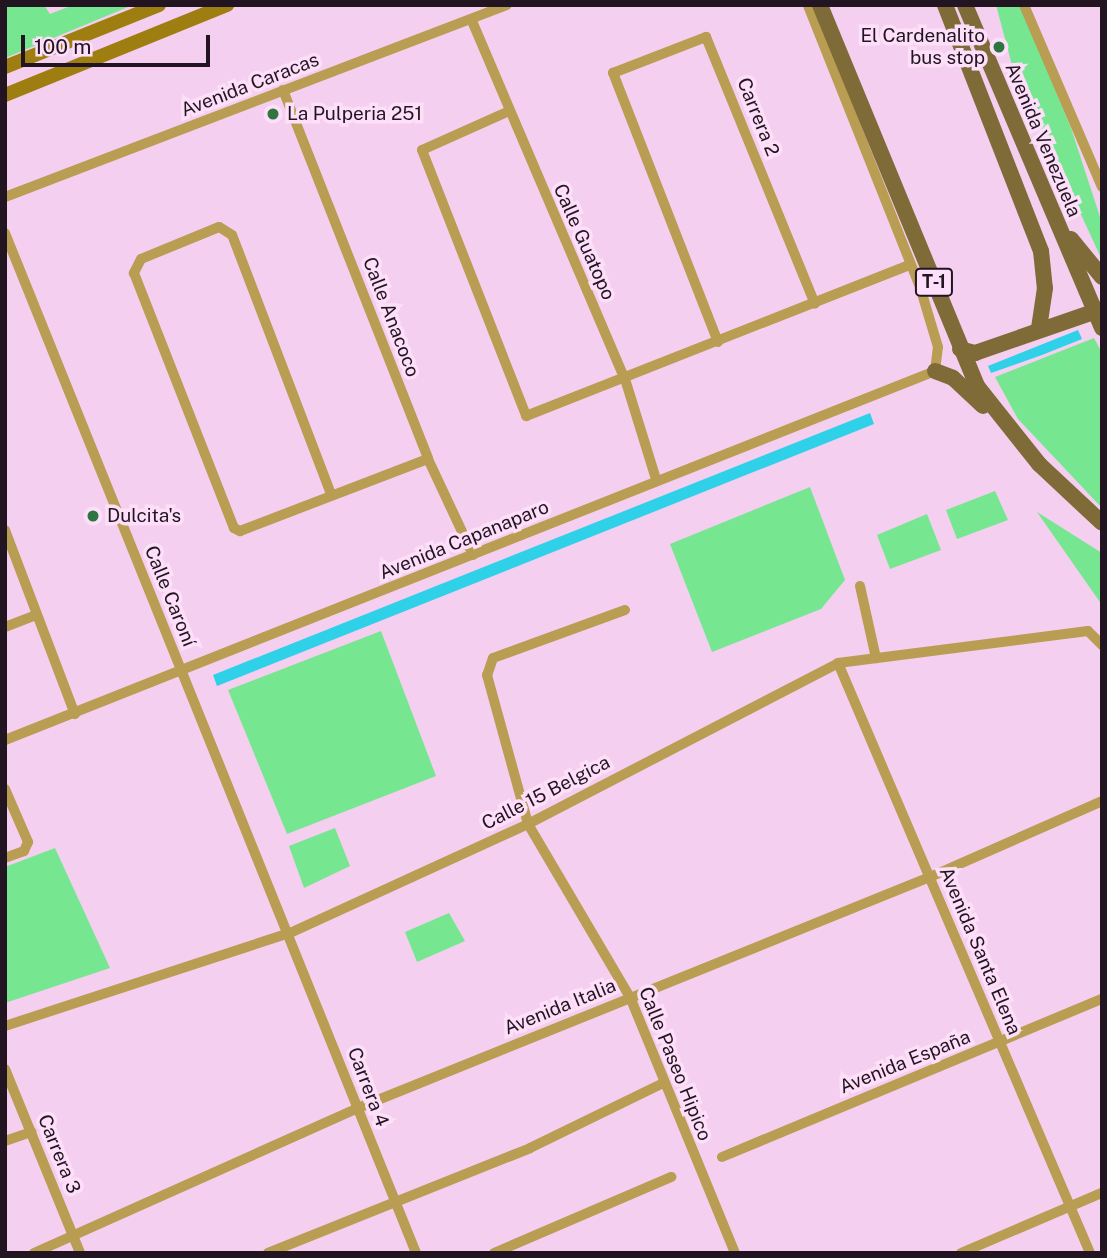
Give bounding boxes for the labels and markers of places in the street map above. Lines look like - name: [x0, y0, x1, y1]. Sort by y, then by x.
- place label: El Cardenalito bus stop: [861, 25, 985, 69]
- marker: El Cardenalito bus stop: [991, 39, 1007, 55]
- place label: La Pulperia 251: [287, 103, 422, 125]
- marker: La Pulperia 251: [265, 106, 281, 122]
- place label: Dulcita's: [107, 505, 181, 527]
- marker: Dulcita's: [85, 508, 101, 524]

